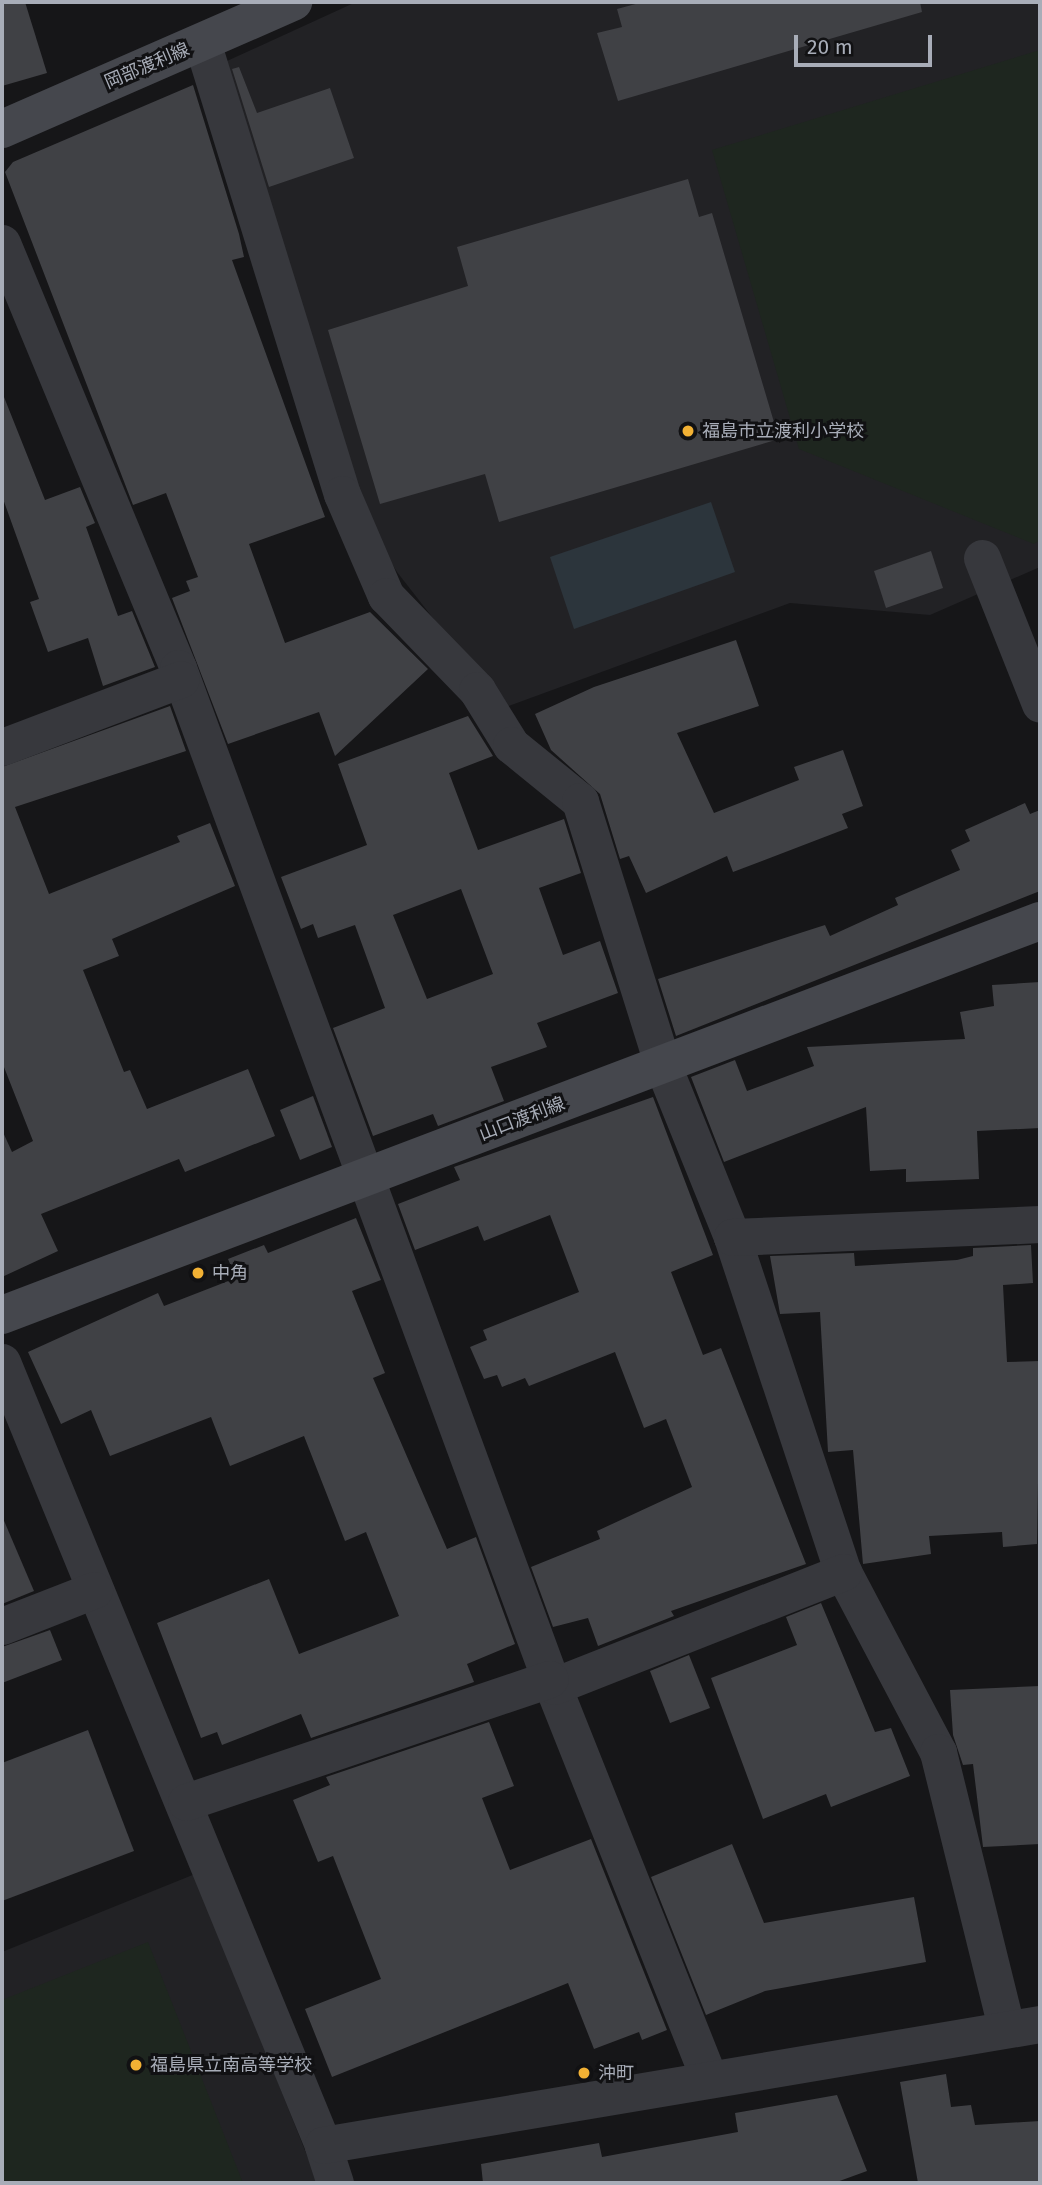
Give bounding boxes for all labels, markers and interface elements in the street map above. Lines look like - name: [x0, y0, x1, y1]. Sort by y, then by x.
- scale bar: [797, 21, 935, 65]
- text: 20 m: [807, 34, 853, 60]
- street label: 岡部渡利線: [101, 38, 193, 94]
- place label: 福島市立渡利小学校: [702, 420, 864, 442]
- marker: 福島市立渡利小学校: [680, 423, 696, 439]
- street label: 山口渡利線: [476, 1093, 568, 1145]
- place label: 中角: [212, 1262, 248, 1284]
- marker: 中角: [190, 1265, 206, 1281]
- place label: 福島県立南高等学校: [150, 2054, 312, 2076]
- marker: 福島県立南高等学校: [128, 2057, 144, 2073]
- place label: 沖町: [598, 2062, 634, 2084]
- marker: 沖町: [576, 2065, 592, 2081]

